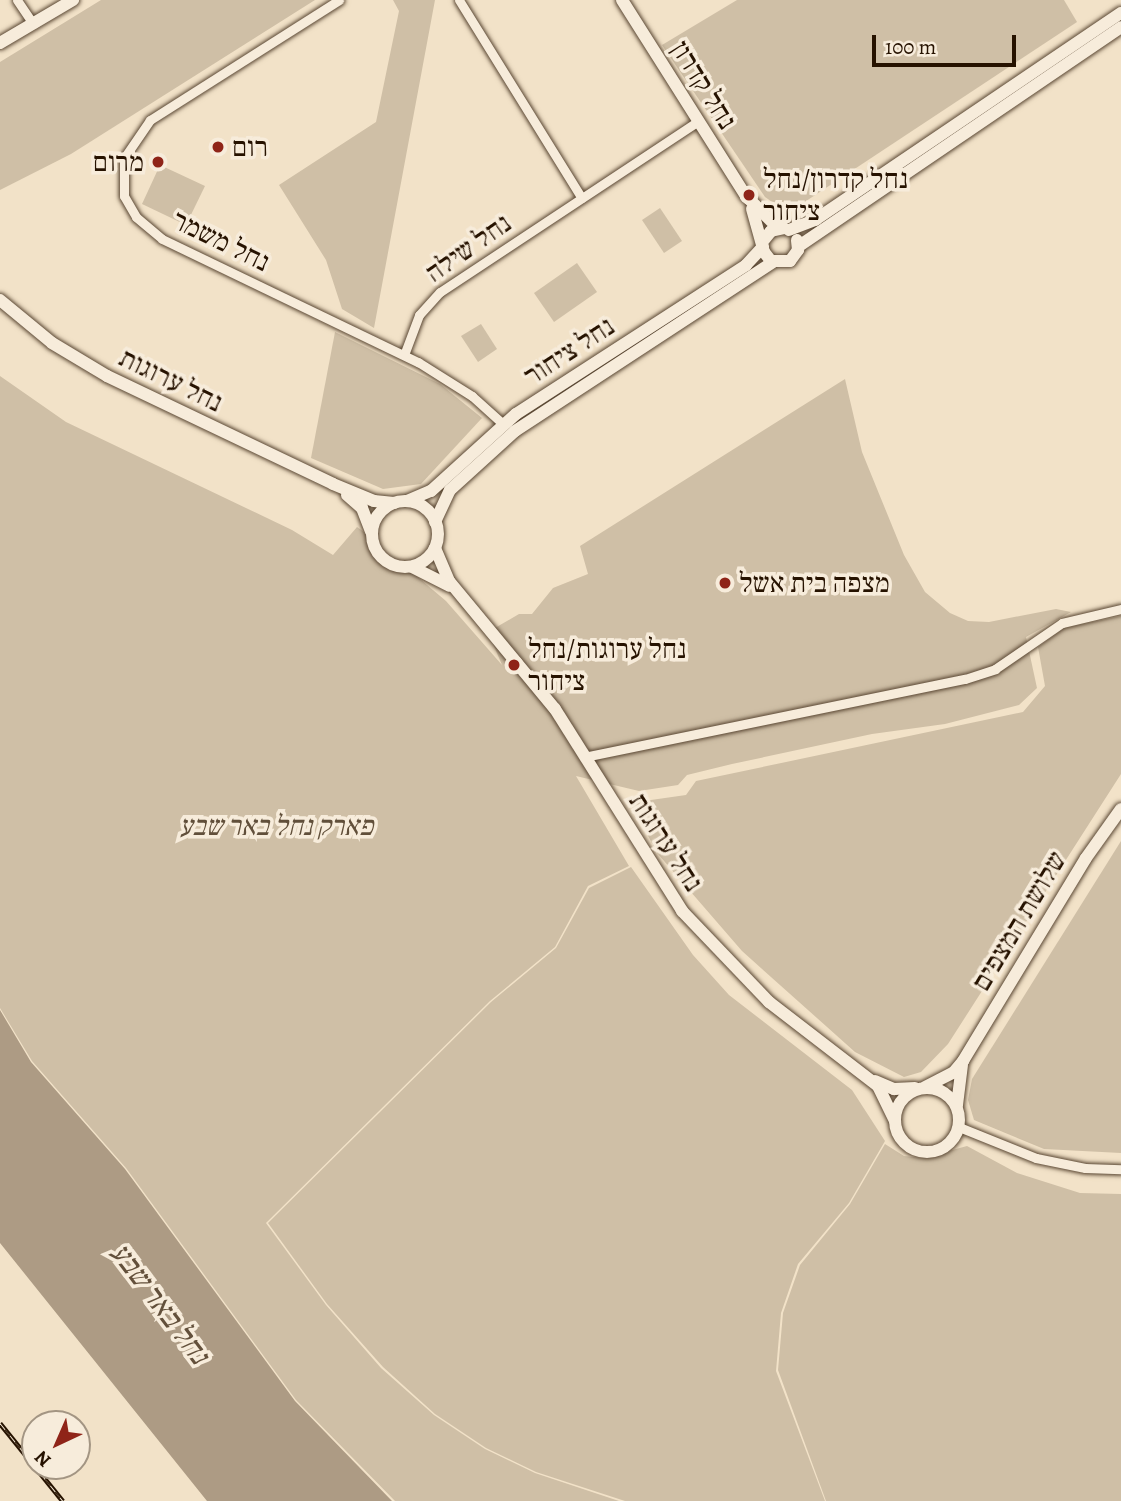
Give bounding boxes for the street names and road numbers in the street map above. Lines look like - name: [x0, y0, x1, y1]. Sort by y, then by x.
- street label: נחל קדרון: [664, 35, 744, 135]
- street label: נחל משמר: [167, 203, 275, 279]
- street label: נחל שילה: [419, 206, 517, 290]
- street label: נחל ציחור: [517, 309, 621, 393]
- street label: נחל ערוגות: [114, 341, 228, 419]
- street label: נחל ערוגות: [622, 786, 710, 898]
- street label: שלושת המצפים: [964, 845, 1074, 997]

